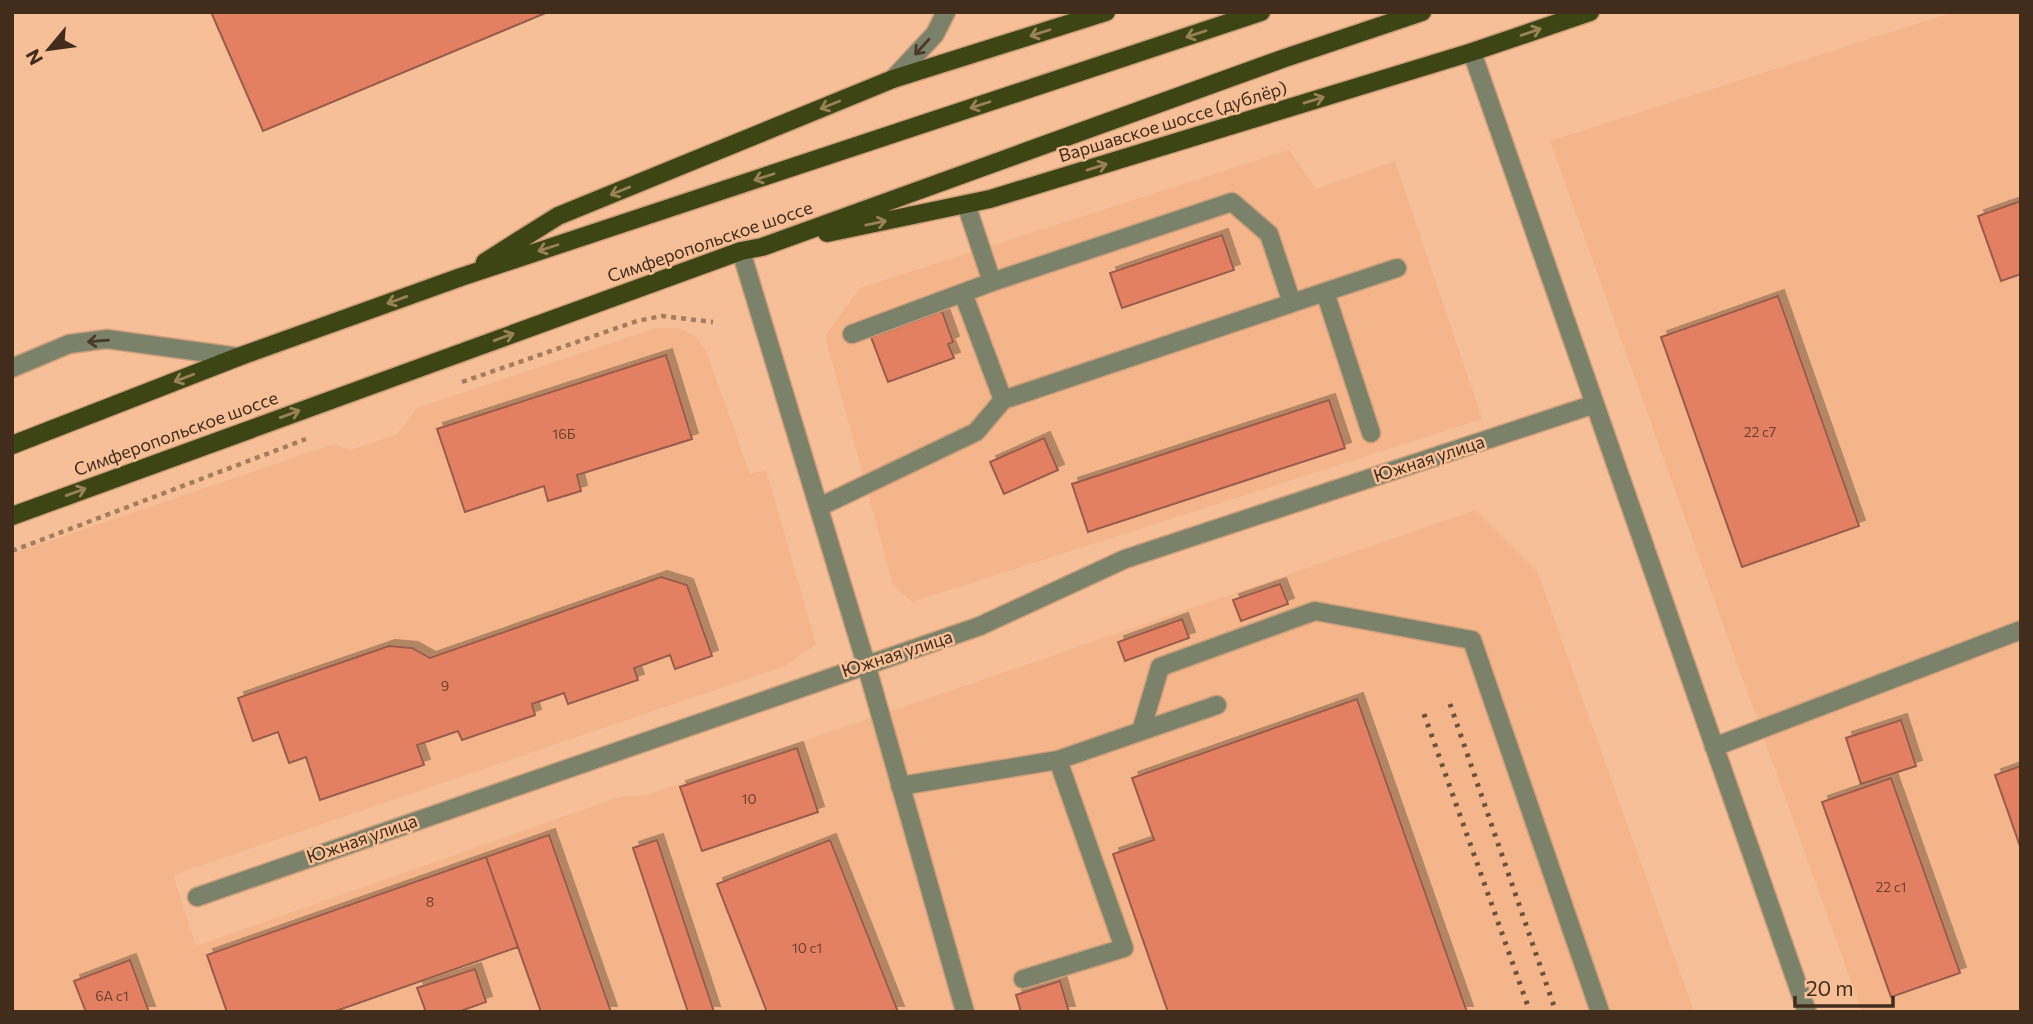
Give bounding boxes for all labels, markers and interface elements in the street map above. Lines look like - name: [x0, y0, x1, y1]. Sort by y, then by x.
- north arrow: [14, 14, 84, 84]
- one-way arrow: [1520, 25, 1542, 37]
- one-way arrow: [1030, 28, 1052, 40]
- one-way arrow: [1185, 28, 1207, 41]
- one-way arrow: [915, 38, 931, 56]
- text: N: [20, 46, 47, 69]
- street label: Варшавское шоссе (дублёр): [1056, 76, 1290, 166]
- one-way arrow: [1303, 93, 1325, 106]
- one-way arrow: [969, 99, 991, 112]
- one-way arrow: [820, 100, 842, 113]
- one-way arrow: [1085, 160, 1107, 172]
- one-way arrow: [753, 171, 775, 184]
- one-way arrow: [609, 186, 631, 199]
- street label: Симферопольское шоссе: [604, 196, 815, 287]
- one-way arrow: [864, 215, 887, 229]
- one-way arrow: [537, 242, 559, 255]
- one-way arrow: [387, 295, 409, 307]
- one-way arrow: [492, 330, 514, 342]
- one-way arrow: [87, 335, 110, 348]
- one-way arrow: [173, 373, 195, 386]
- street label: Симферопольское шоссе: [71, 386, 281, 480]
- one-way arrow: [278, 407, 300, 420]
- house number: 22 с7: [1744, 423, 1776, 440]
- house number: 16Б: [552, 425, 576, 442]
- street label: Южная улица: [1370, 430, 1487, 486]
- one-way arrow: [65, 485, 87, 498]
- street label: Южная улица: [838, 625, 955, 681]
- house number: 9: [441, 677, 449, 694]
- house number: 10: [741, 790, 757, 807]
- street label: Южная улица: [303, 809, 420, 867]
- house number: 22 с1: [1875, 878, 1907, 895]
- house number: 8: [426, 893, 434, 910]
- house number: 10 с1: [792, 939, 822, 956]
- scale bar: [1795, 964, 1893, 1008]
- text: 20 m: [1806, 975, 1854, 1000]
- house number: 6А с1: [95, 987, 129, 1004]

